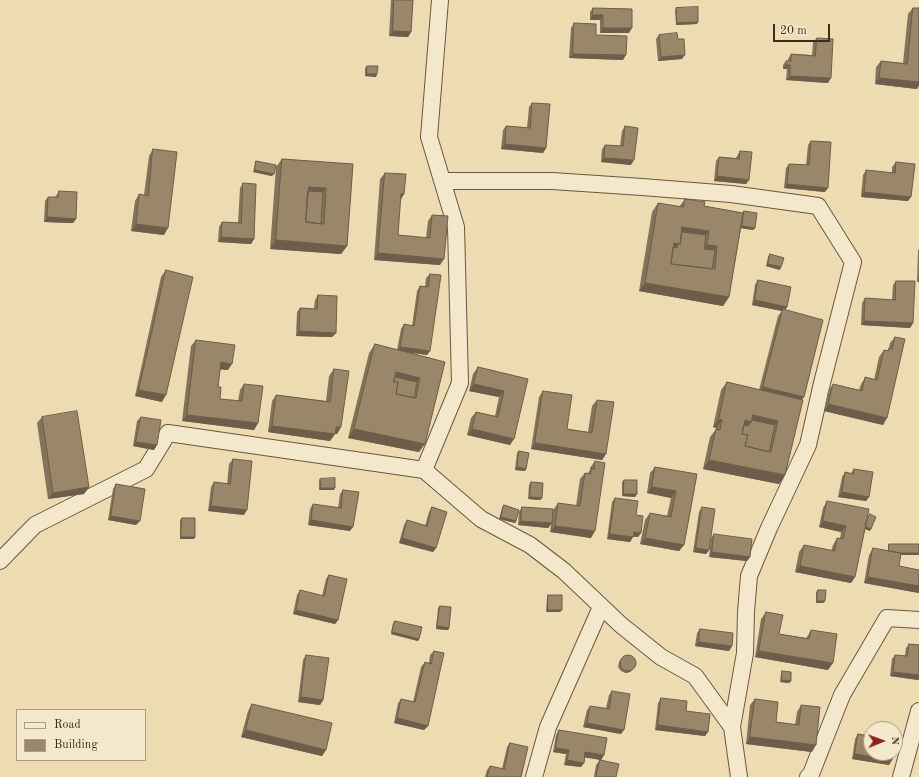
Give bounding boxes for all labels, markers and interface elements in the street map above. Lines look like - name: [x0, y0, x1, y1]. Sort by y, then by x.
- scale bar: [775, 16, 832, 42]
- text: 20 m: [780, 25, 807, 37]
- legend: [16, 709, 146, 761]
- text: Road: [54, 719, 81, 731]
- north arrow: [863, 721, 903, 761]
- text: N: [889, 737, 900, 745]
- text: Building: [54, 739, 98, 751]

